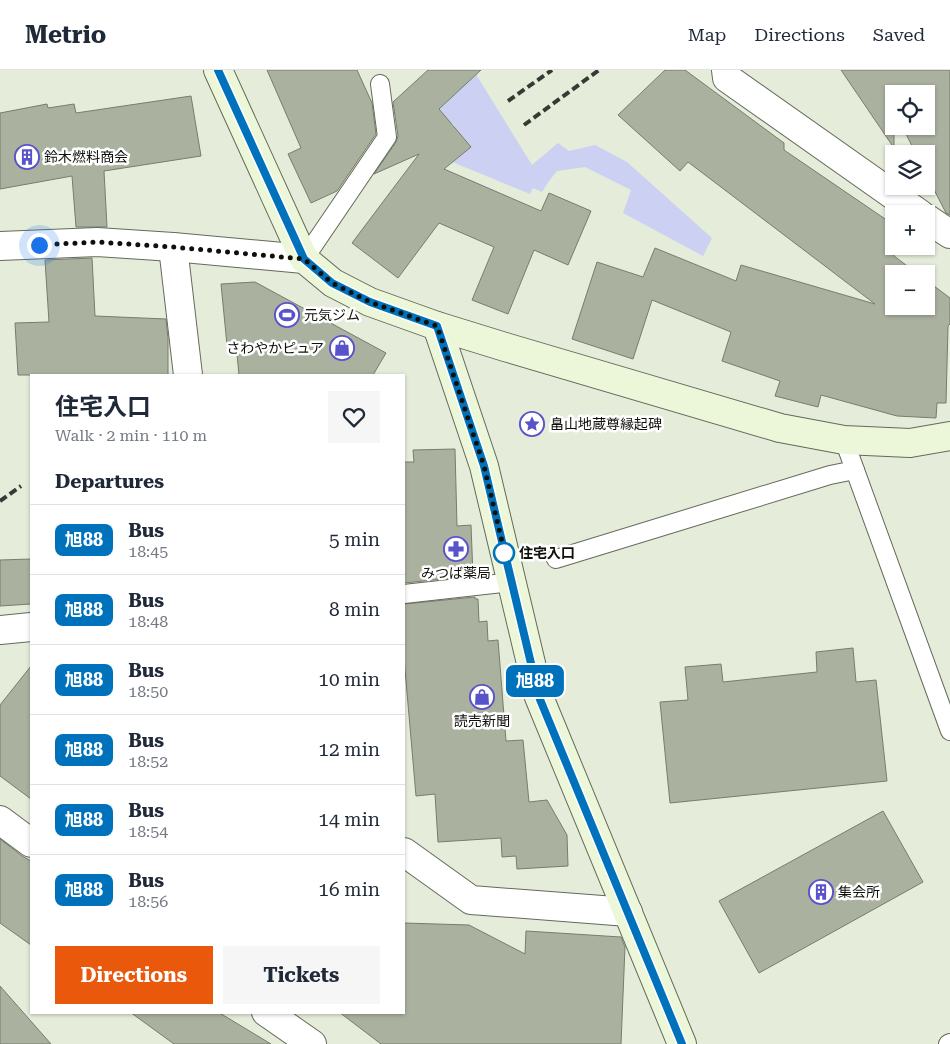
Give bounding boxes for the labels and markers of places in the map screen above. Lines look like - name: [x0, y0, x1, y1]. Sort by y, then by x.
- building icon: 鈴木燃料商会: [14, 144, 40, 170]
- place label: 鈴木燃料商会: [44, 149, 128, 165]
- sports icon: 元気ジム: [274, 302, 300, 328]
- place label: 元気ジム: [304, 307, 360, 323]
- shop icon: さわやかピュア: [329, 335, 355, 361]
- place label: さわやかピュア: [226, 340, 324, 356]
- place icon: 畠山地蔵尊縁起碑: [519, 411, 545, 437]
- place label: 畠山地蔵尊縁起碑: [550, 416, 662, 432]
- pharmacy icon: みつば薬局: [443, 536, 469, 562]
- marker: 住宅入口: [493, 542, 515, 564]
- place label: 住宅入口: [519, 545, 575, 561]
- place label: みつば薬局: [421, 565, 491, 581]
- shop icon: 読売新聞: [469, 684, 495, 710]
- place label: 読売新聞: [454, 713, 510, 729]
- building icon: 集会所: [808, 879, 834, 905]
- place label: 集会所: [838, 884, 880, 900]

